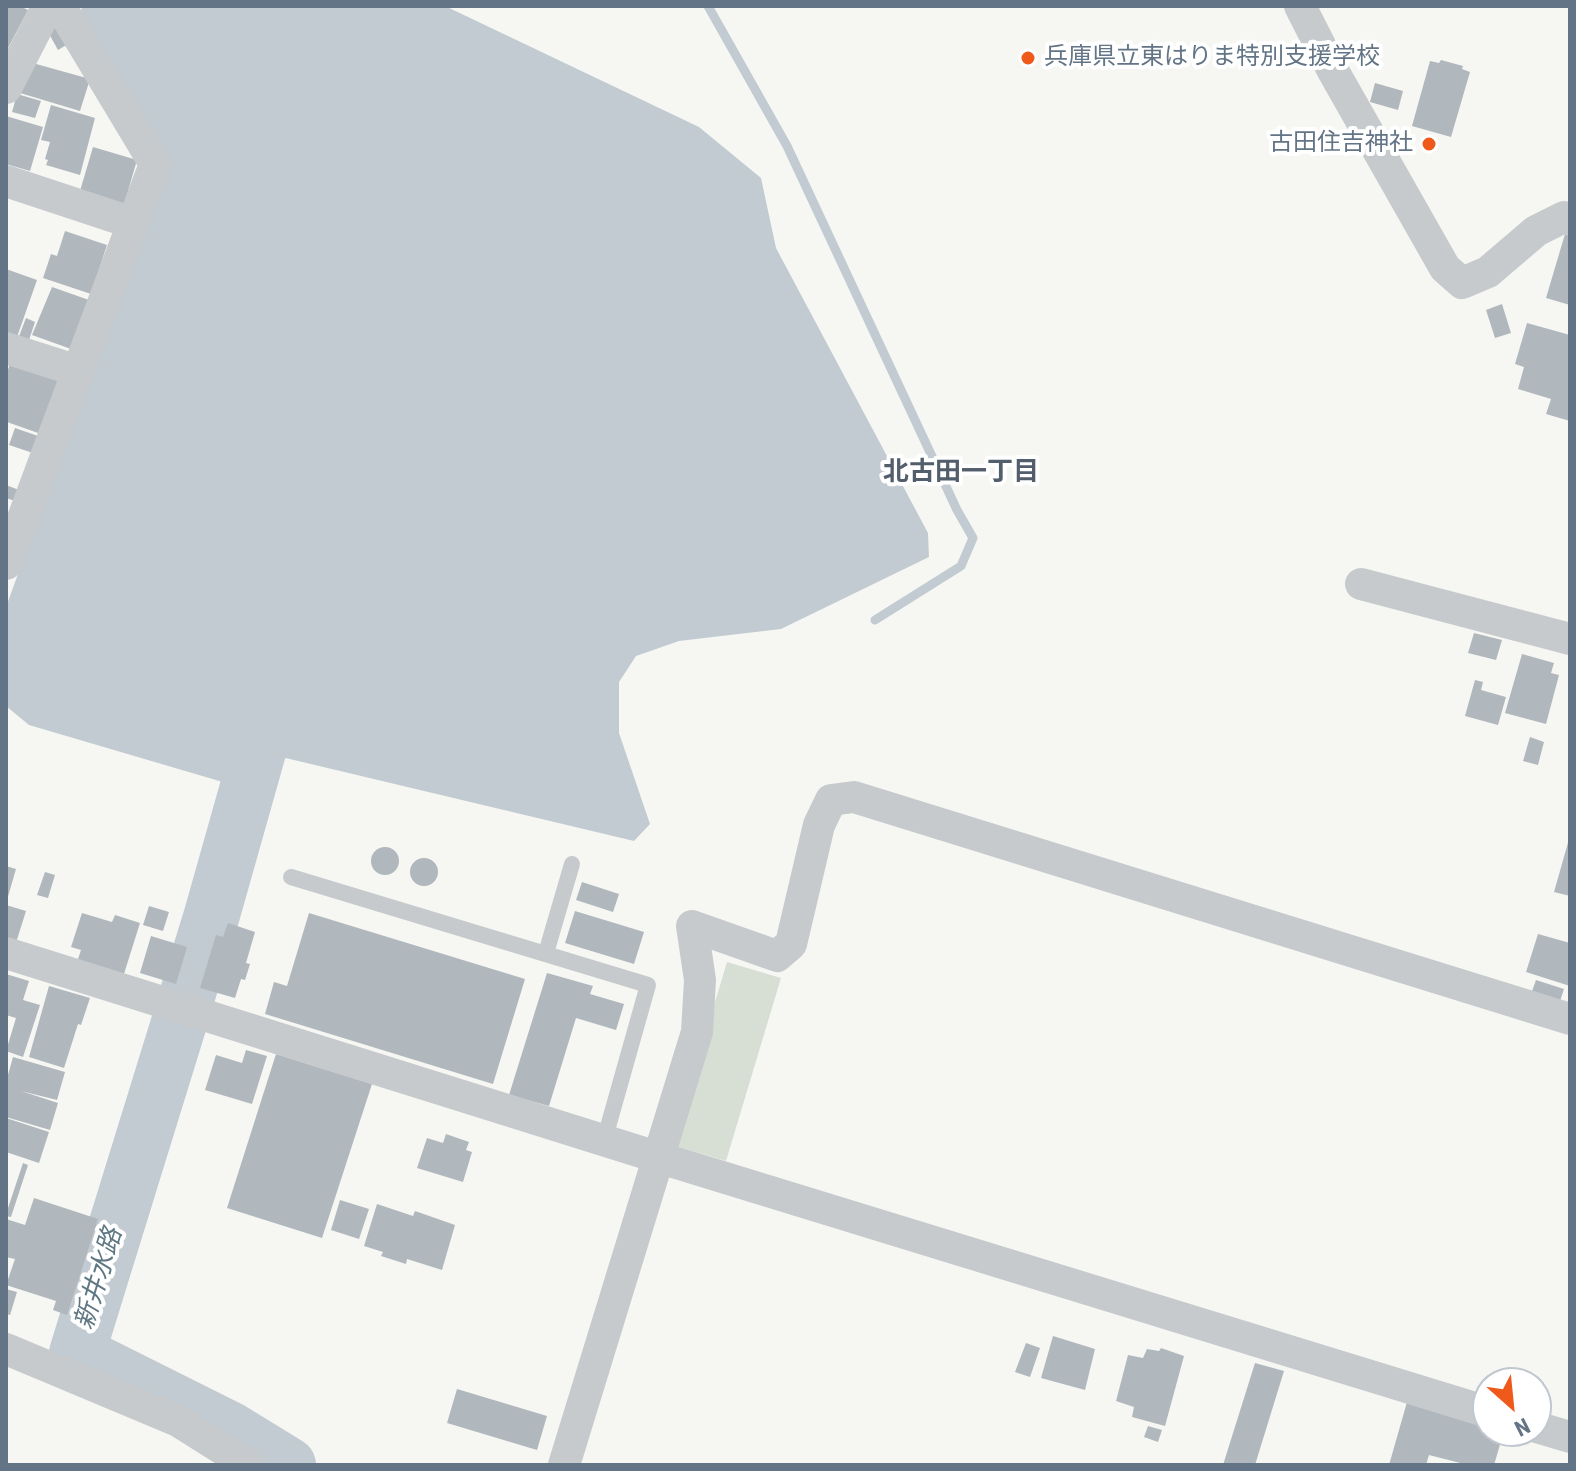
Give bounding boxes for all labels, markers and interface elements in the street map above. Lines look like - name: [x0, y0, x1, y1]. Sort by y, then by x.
- place label: 兵庫県立東はりま特別支援学校: [1044, 44, 1380, 72]
- marker: 兵庫県立東はりま特別支援学校: [1019, 49, 1037, 67]
- place label: 古田住吉神社: [1269, 130, 1413, 158]
- marker: 古田住吉神社: [1420, 135, 1438, 153]
- district label: 北古田一丁目: [883, 457, 1039, 489]
- water label: 新井水路: [70, 1225, 130, 1333]
- north arrow: [1472, 1367, 1552, 1447]
- text: N: [1511, 1413, 1534, 1441]

